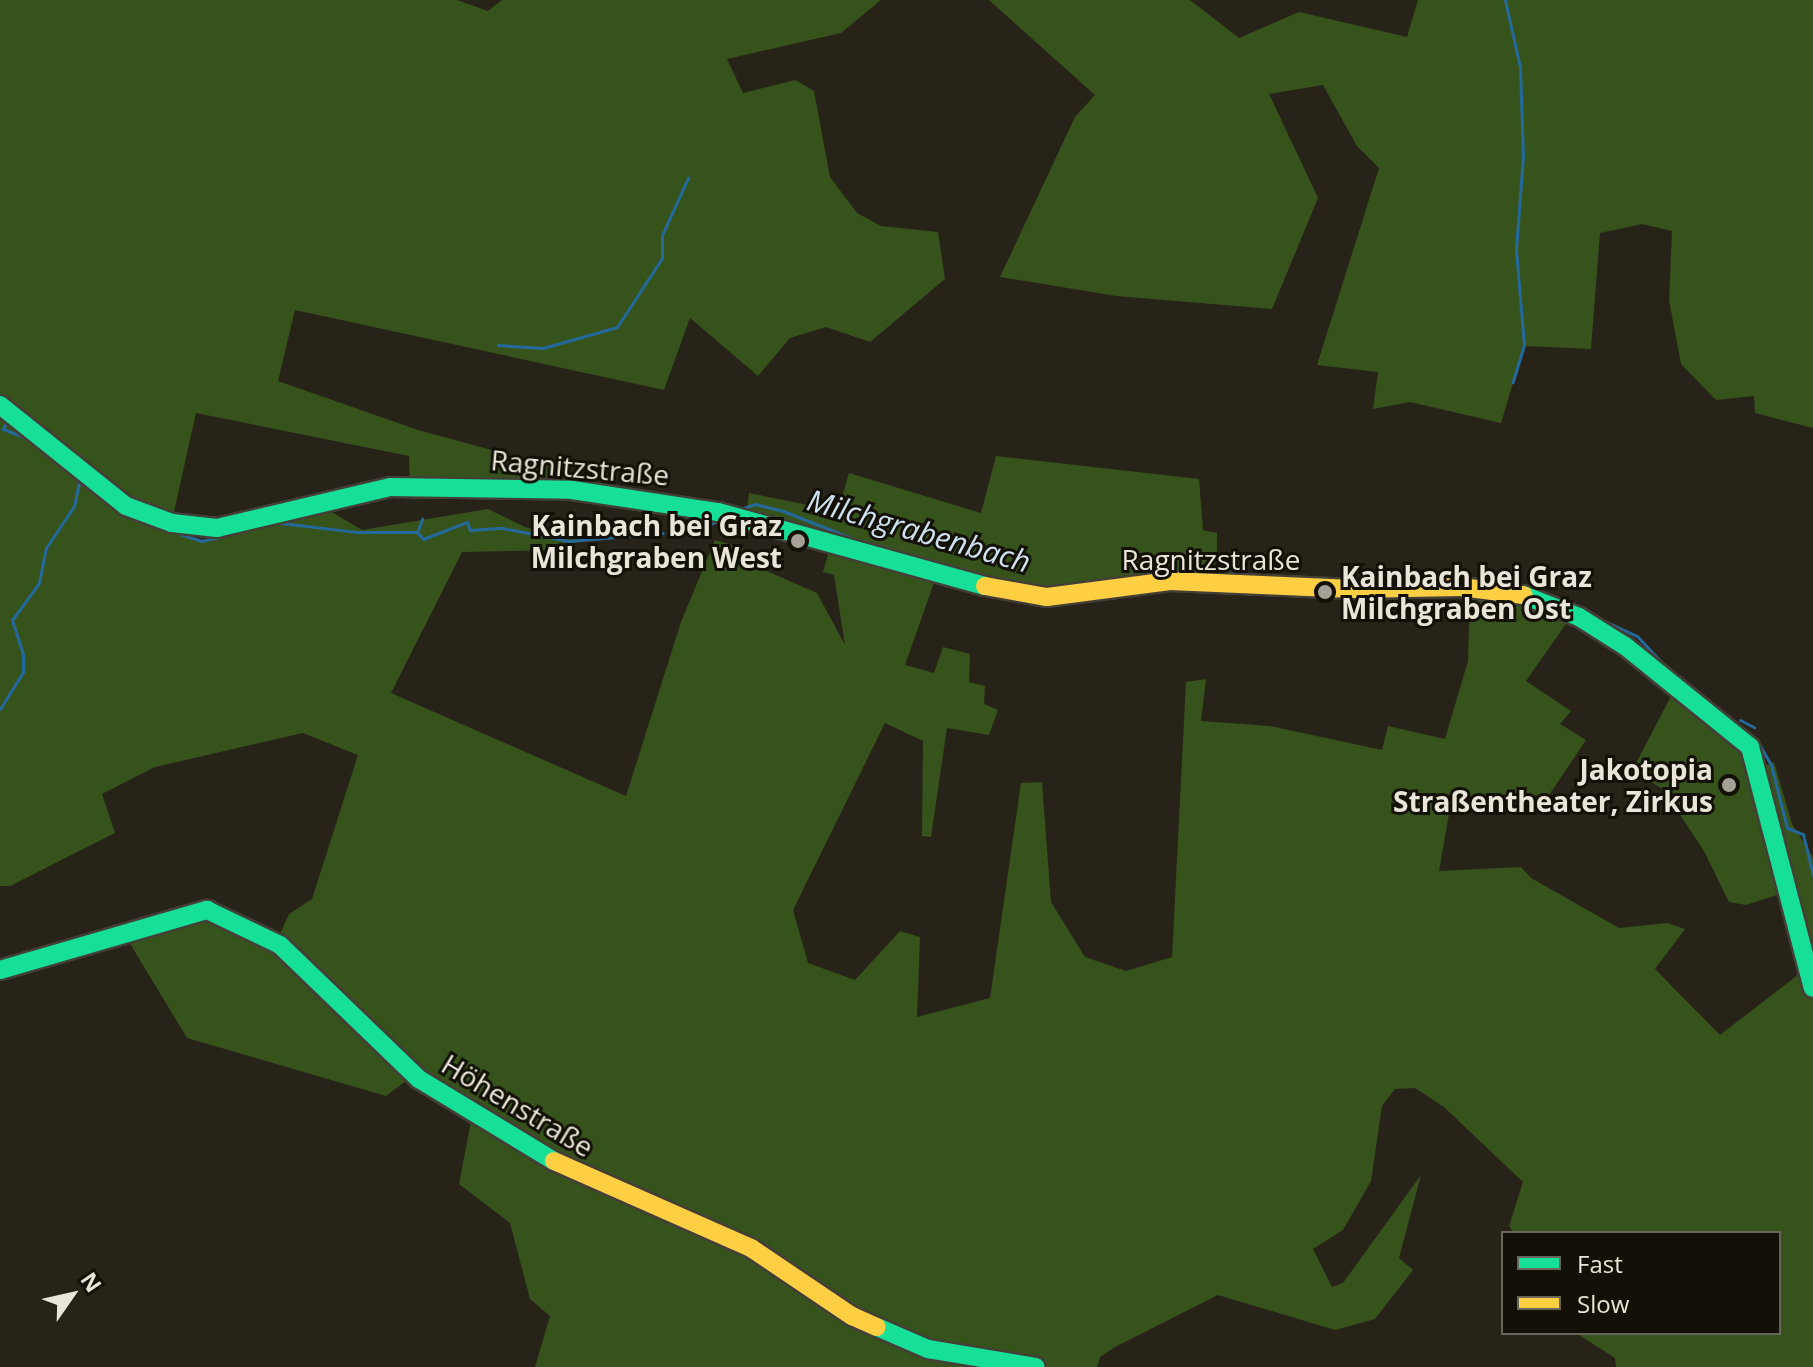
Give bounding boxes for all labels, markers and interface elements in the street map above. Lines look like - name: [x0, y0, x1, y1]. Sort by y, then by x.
- street label: Ragnitzstraße: [489, 442, 671, 492]
- water label: Milchgrabenbach: [803, 482, 1035, 580]
- place label: Kainbach bei Graz Milchgraben West: [531, 508, 782, 574]
- marker: Kainbach bei Graz Milchgraben West: [789, 532, 807, 550]
- street label: Ragnitzstraße: [1122, 542, 1300, 576]
- place label: Kainbach bei Graz Milchgraben Ost: [1341, 559, 1592, 625]
- marker: Kainbach bei Graz Milchgraben Ost: [1316, 583, 1334, 601]
- place label: Jakotopia Straßentheater, Zirkus: [1393, 752, 1713, 818]
- marker: Jakotopia Straßentheater, Zirkus: [1720, 776, 1738, 794]
- street label: Höhenstraße: [436, 1047, 600, 1163]
- legend: [1501, 1231, 1781, 1335]
- text: Fast: [1577, 1247, 1623, 1280]
- north arrow: [32, 1255, 112, 1335]
- text: N: [74, 1266, 109, 1297]
- text: Slow: [1577, 1287, 1629, 1320]

